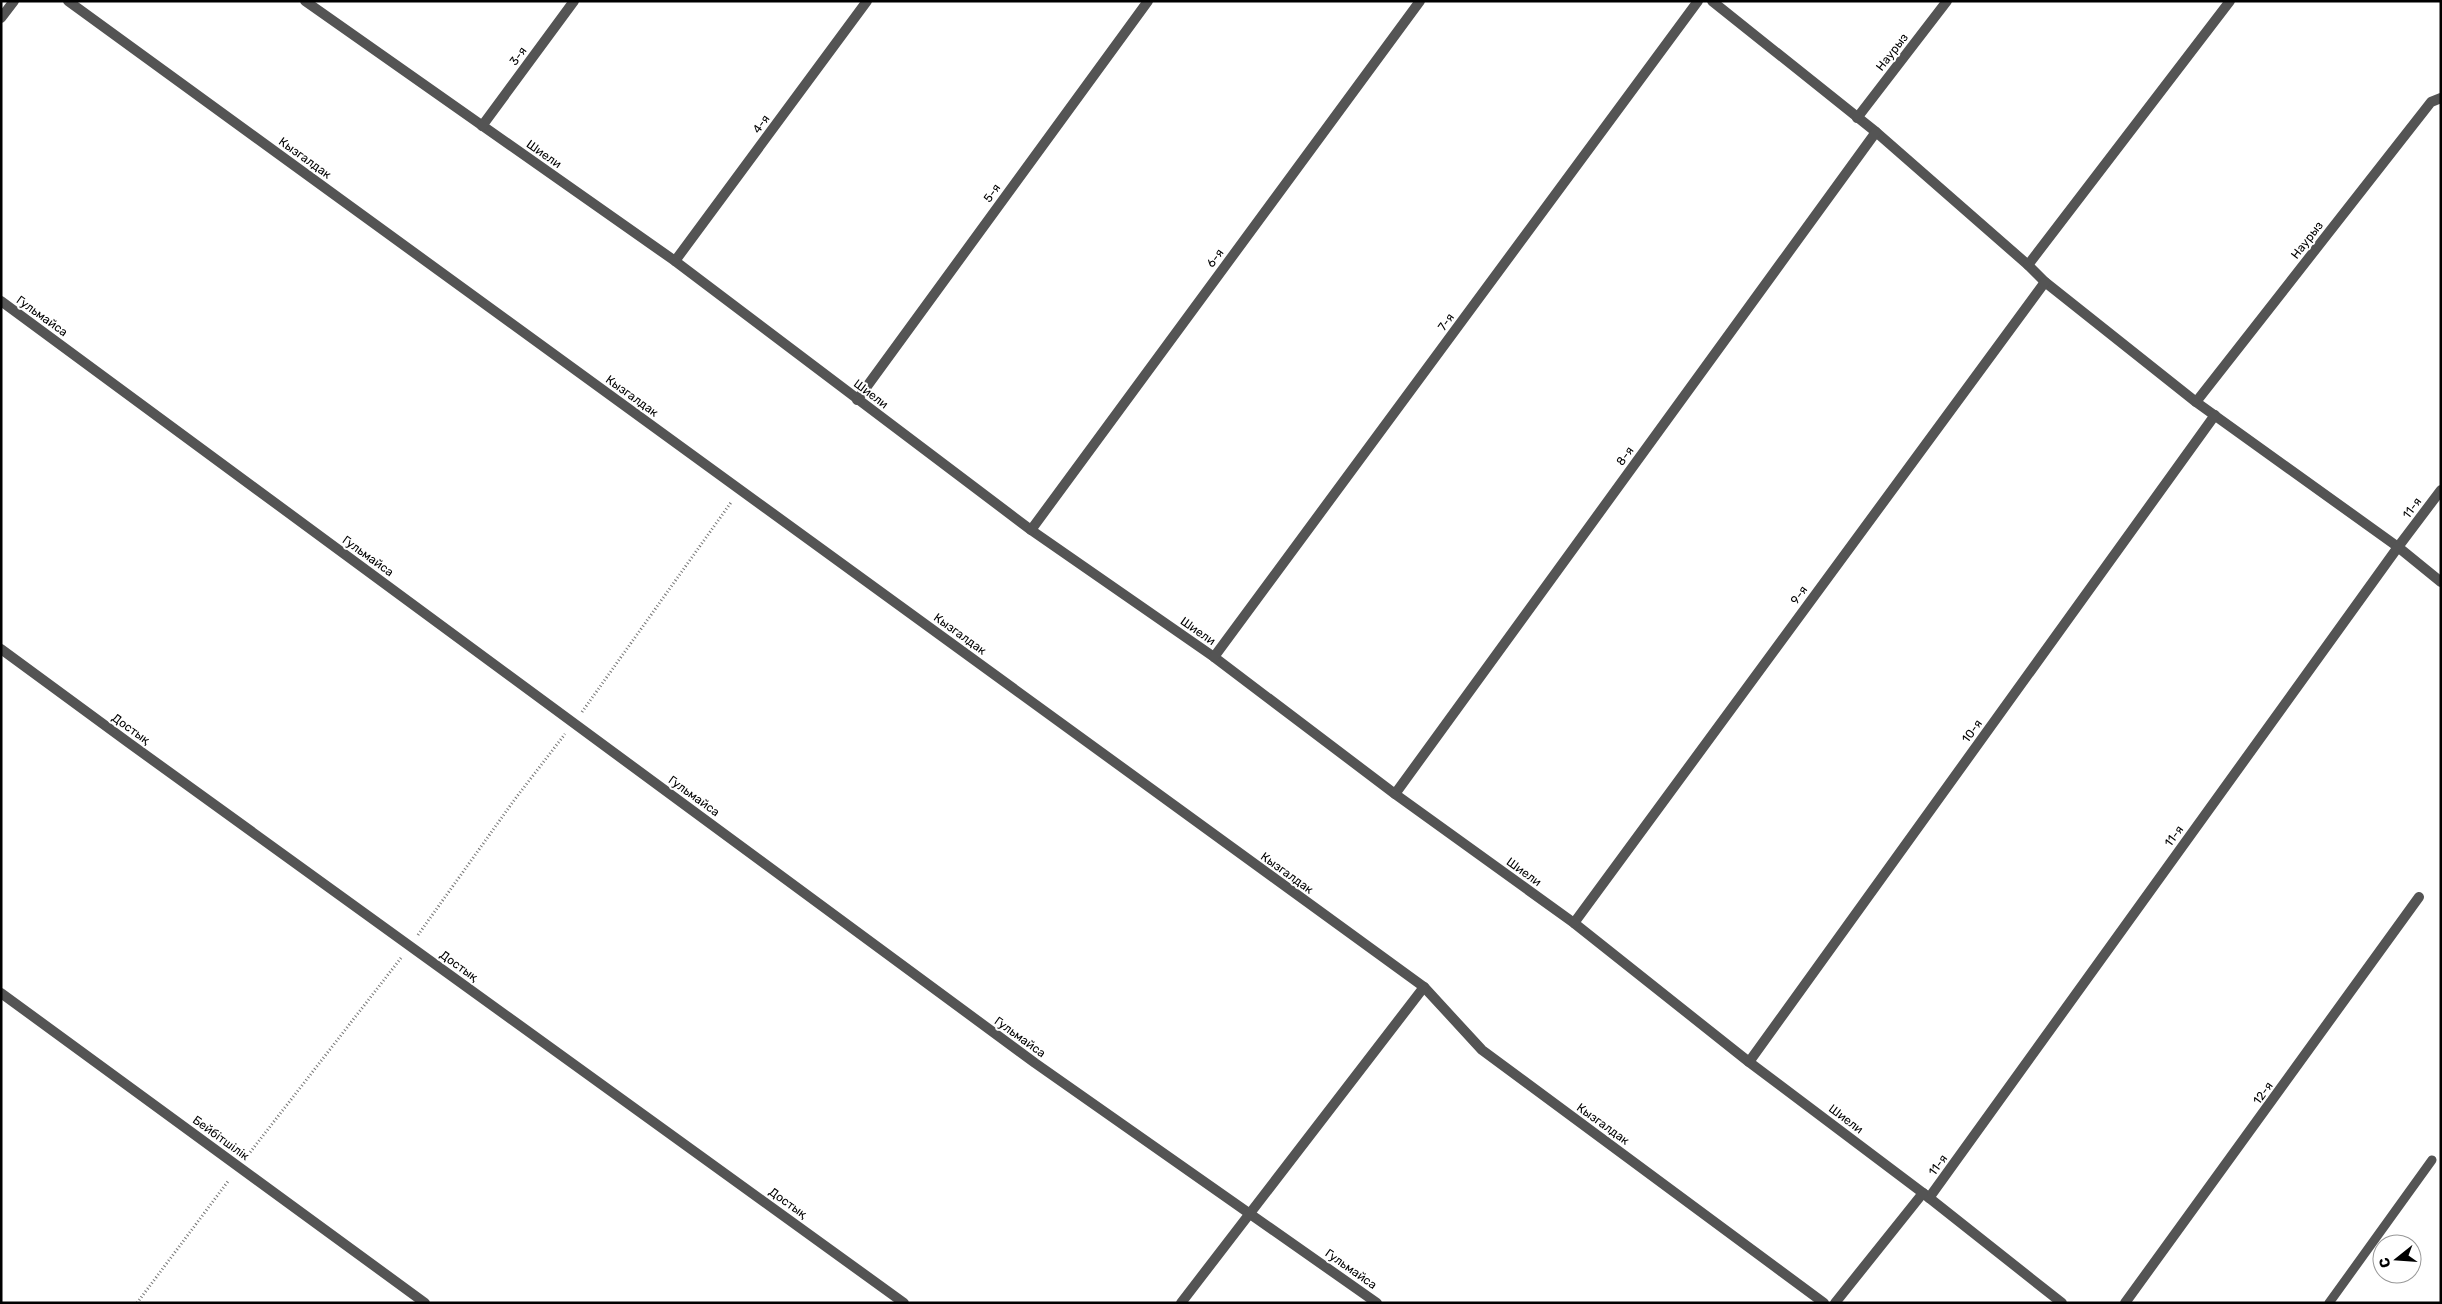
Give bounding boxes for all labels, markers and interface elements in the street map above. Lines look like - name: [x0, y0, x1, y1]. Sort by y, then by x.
- street label: Наурыз: [1873, 31, 1911, 73]
- street label: 3-я: [507, 44, 529, 68]
- street label: 4-я: [750, 112, 772, 136]
- street label: Кызгалдак: [276, 134, 334, 182]
- street label: Шиели: [524, 137, 564, 171]
- street label: 5-я: [981, 181, 1003, 205]
- street label: Наурыз: [2288, 219, 2326, 261]
- street label: 6-я: [1204, 246, 1226, 270]
- street label: Гульмайса: [14, 293, 70, 339]
- street label: 7-я: [1435, 311, 1457, 333]
- street label: Кызгалдак: [603, 372, 661, 420]
- street label: Шиели: [851, 376, 891, 412]
- street label: 8-я: [1613, 444, 1637, 468]
- street label: 11-я: [2400, 495, 2424, 521]
- street label: Гульмайса: [340, 533, 396, 579]
- street label: 9-я: [1788, 583, 1810, 607]
- street label: Кызгалдак: [931, 610, 989, 658]
- street label: Шиели: [1178, 614, 1218, 648]
- street label: Достық: [109, 711, 153, 748]
- street label: 10-я: [1959, 717, 1985, 745]
- street label: Гульмайса: [666, 773, 722, 819]
- street label: 11-я: [2162, 823, 2186, 849]
- street label: Кызгалдак: [1258, 849, 1316, 897]
- street label: Шиели: [1504, 855, 1544, 889]
- street label: Достық: [437, 948, 481, 985]
- street label: Гульмайса: [992, 1014, 1048, 1060]
- street label: 12-я: [2250, 1079, 2276, 1107]
- street label: Кызгалдак: [1574, 1100, 1632, 1148]
- street label: Шиели: [1826, 1101, 1866, 1137]
- street label: Бейбітшілік: [190, 1113, 252, 1164]
- street label: 11-я: [1926, 1152, 1950, 1178]
- street label: Достық: [766, 1185, 810, 1222]
- north arrow: [2372, 1234, 2422, 1284]
- street label: Гульмайса: [1322, 1246, 1380, 1292]
- text: С: [2375, 1255, 2395, 1270]

